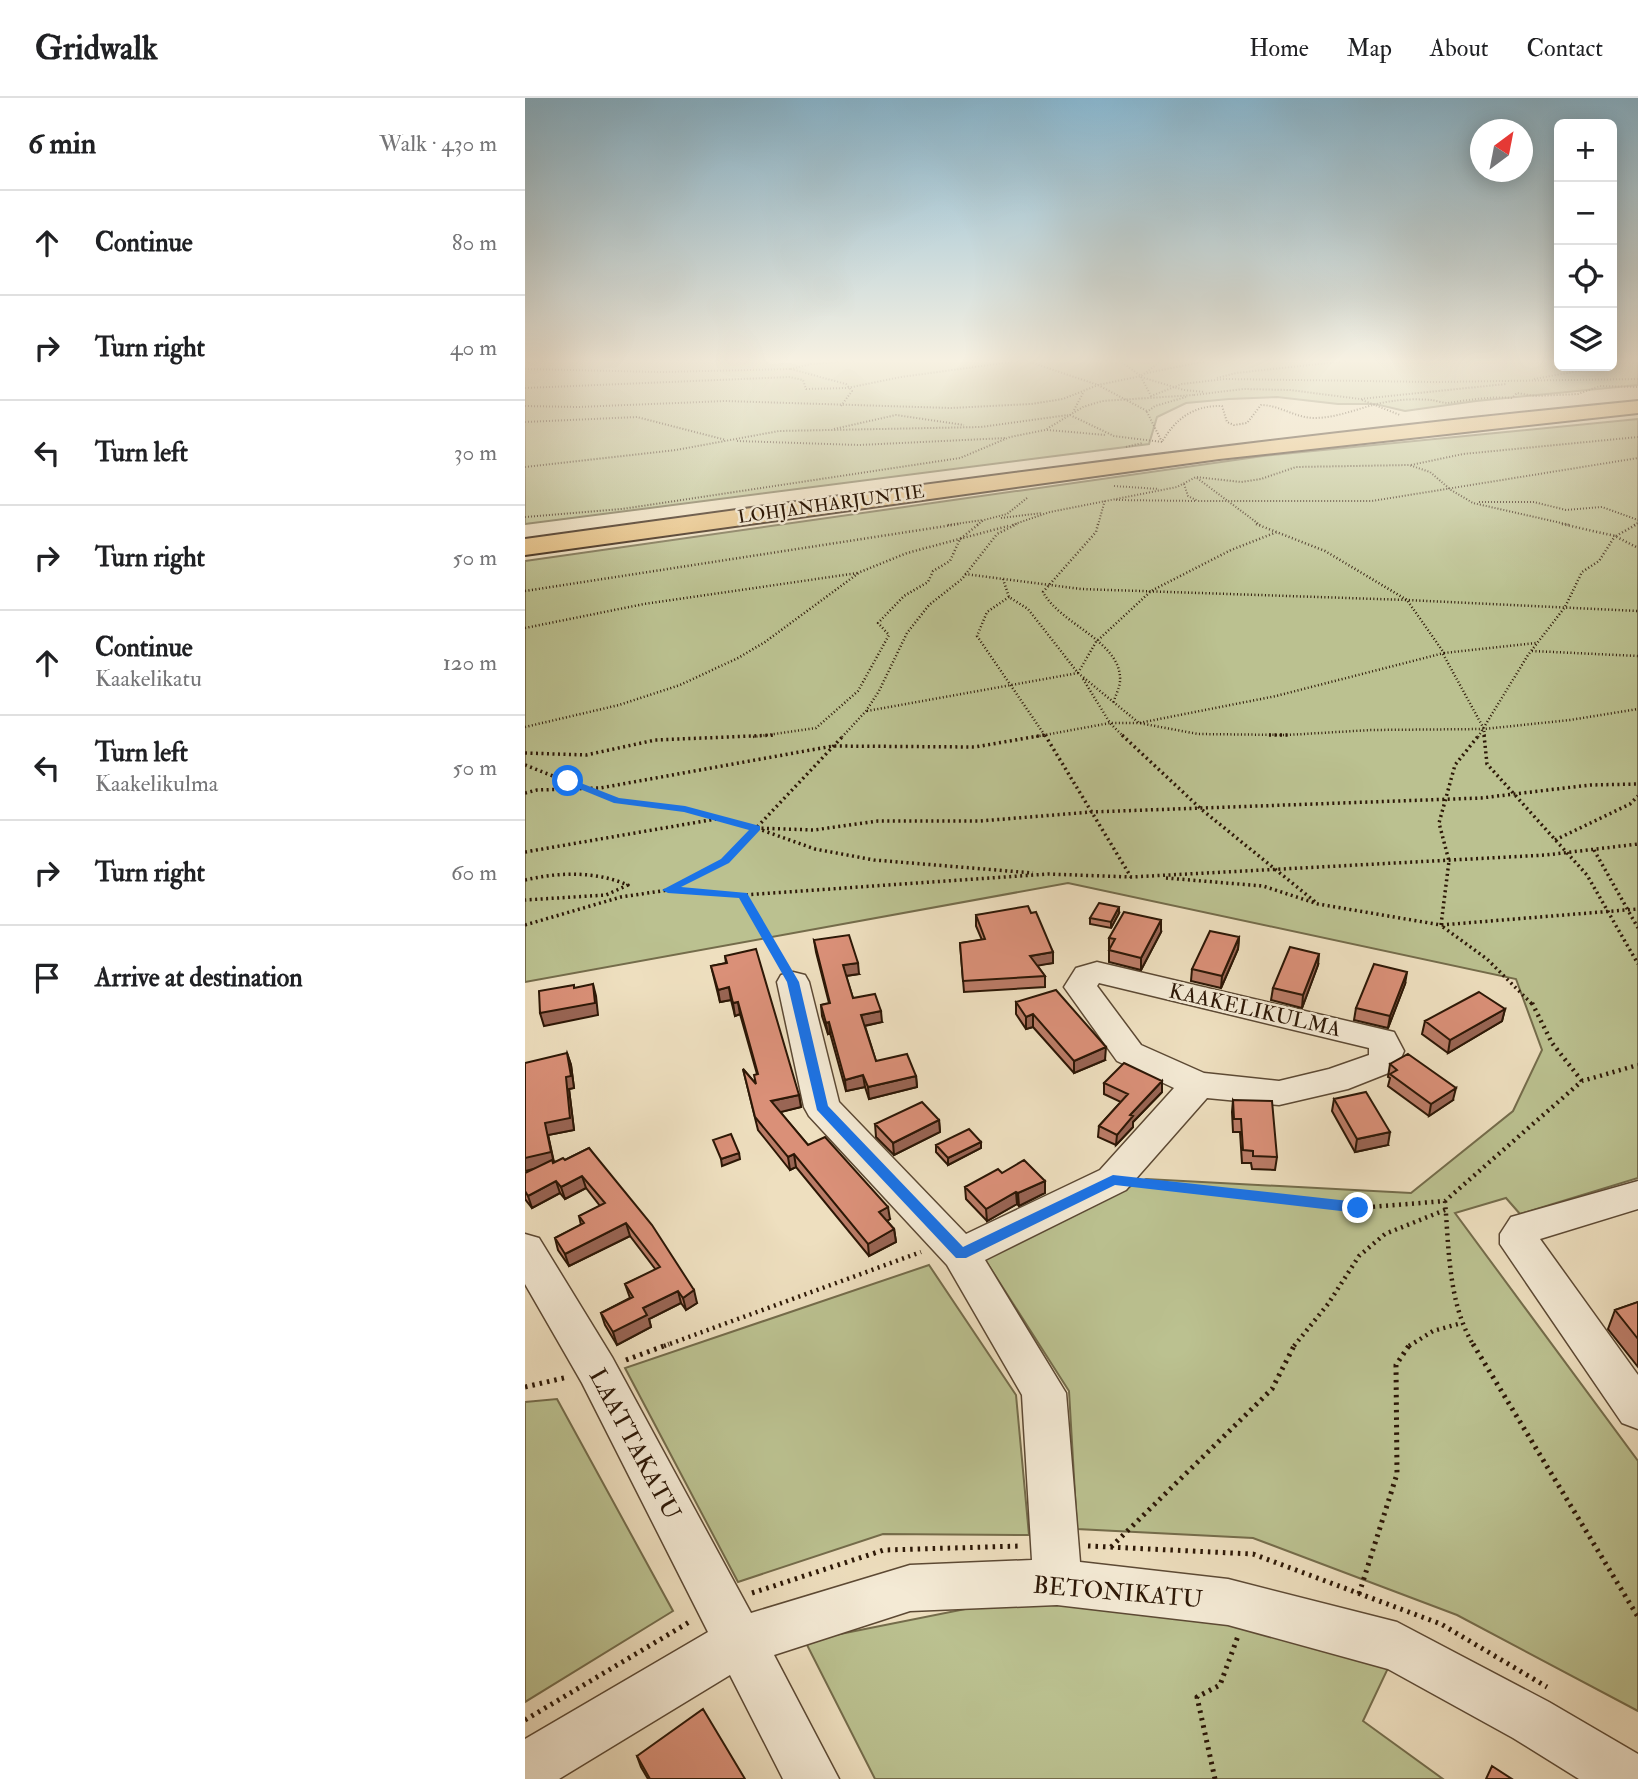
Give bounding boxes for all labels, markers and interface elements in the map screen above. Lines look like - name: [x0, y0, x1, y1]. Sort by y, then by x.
- text: Gridwalk: [35, 28, 158, 69]
- text: Home: [1249, 33, 1309, 64]
- text: Map: [1347, 33, 1392, 64]
- text: About: [1430, 33, 1489, 64]
- text: Contact: [1527, 33, 1603, 64]
- north arrow: [1470, 119, 1533, 182]
- map controls: [1554, 119, 1617, 371]
- button: +: [1554, 119, 1617, 182]
- text: 6 min: [28, 125, 96, 162]
- text: Walk · 430 m: [379, 129, 497, 158]
- button: −: [1554, 182, 1617, 245]
- icon: ahead: [28, 224, 66, 262]
- text: Continue: [95, 227, 193, 259]
- text: 80 m: [452, 228, 497, 257]
- button: locate: [1554, 245, 1617, 308]
- button: layers: [1554, 308, 1617, 371]
- icon: right: [28, 329, 66, 367]
- text: Turn right: [95, 332, 205, 364]
- text: 40 m: [450, 333, 497, 362]
- icon: left: [28, 434, 66, 472]
- text: Turn left: [95, 437, 188, 469]
- text: 30 m: [454, 438, 497, 467]
- street label: LOHJANHARJUNTIE: [736, 480, 926, 529]
- icon: right: [28, 539, 66, 577]
- text: Turn right: [95, 542, 205, 574]
- text: 50 m: [453, 543, 497, 572]
- text: Continue: [95, 632, 193, 664]
- icon: ahead: [28, 644, 66, 682]
- text: 120 m: [443, 648, 497, 677]
- text: Kaakelikatu: [95, 664, 202, 693]
- text: Turn left: [95, 737, 188, 769]
- icon: left: [28, 749, 66, 787]
- text: 50 m: [453, 753, 497, 782]
- route start: [552, 765, 583, 796]
- text: Kaakelikulma: [95, 769, 218, 798]
- icon: right: [28, 854, 66, 892]
- text: Turn right: [95, 857, 205, 889]
- text: 60 m: [451, 858, 497, 887]
- icon: arrive: [28, 959, 66, 997]
- text: Arrive at destination: [95, 962, 303, 994]
- street label: KAAKELIKULMA: [1166, 978, 1343, 1043]
- route end: [1342, 1192, 1373, 1223]
- street label: LAATTAKATU: [582, 1363, 688, 1525]
- street label: BETONIKATU: [1032, 1570, 1204, 1615]

